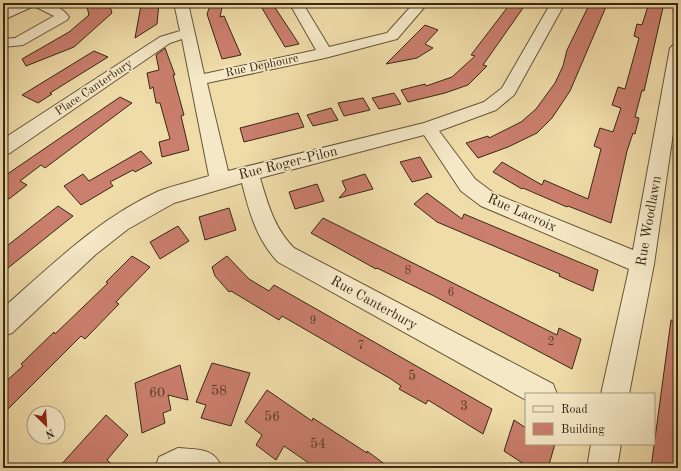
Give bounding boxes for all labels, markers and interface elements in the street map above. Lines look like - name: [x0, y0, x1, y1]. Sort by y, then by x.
- street label: Rue Dephoure: [224, 52, 300, 80]
- street label: Place Canterbury: [53, 57, 135, 118]
- street label: Rue Roger-Pilon: [237, 144, 339, 182]
- street label: Rue Woodlawn: [634, 174, 664, 267]
- street label: Rue Lacroix: [485, 192, 559, 234]
- house number: 8: [405, 265, 412, 277]
- street label: Rue Canterbury: [328, 273, 420, 333]
- house number: 6: [448, 287, 455, 299]
- house number: 9: [310, 315, 316, 327]
- house number: 2: [548, 336, 554, 348]
- house number: 7: [358, 340, 364, 352]
- house number: 5: [408, 369, 416, 383]
- house number: 58: [211, 384, 227, 398]
- house number: 60: [149, 386, 165, 400]
- legend: [525, 393, 655, 445]
- house number: 3: [460, 399, 468, 413]
- text: Road: [561, 404, 588, 416]
- north arrow: [26, 405, 66, 445]
- house number: 56: [264, 410, 280, 424]
- text: Building: [561, 424, 605, 436]
- text: N: [43, 426, 56, 440]
- house number: 54: [310, 437, 326, 451]

